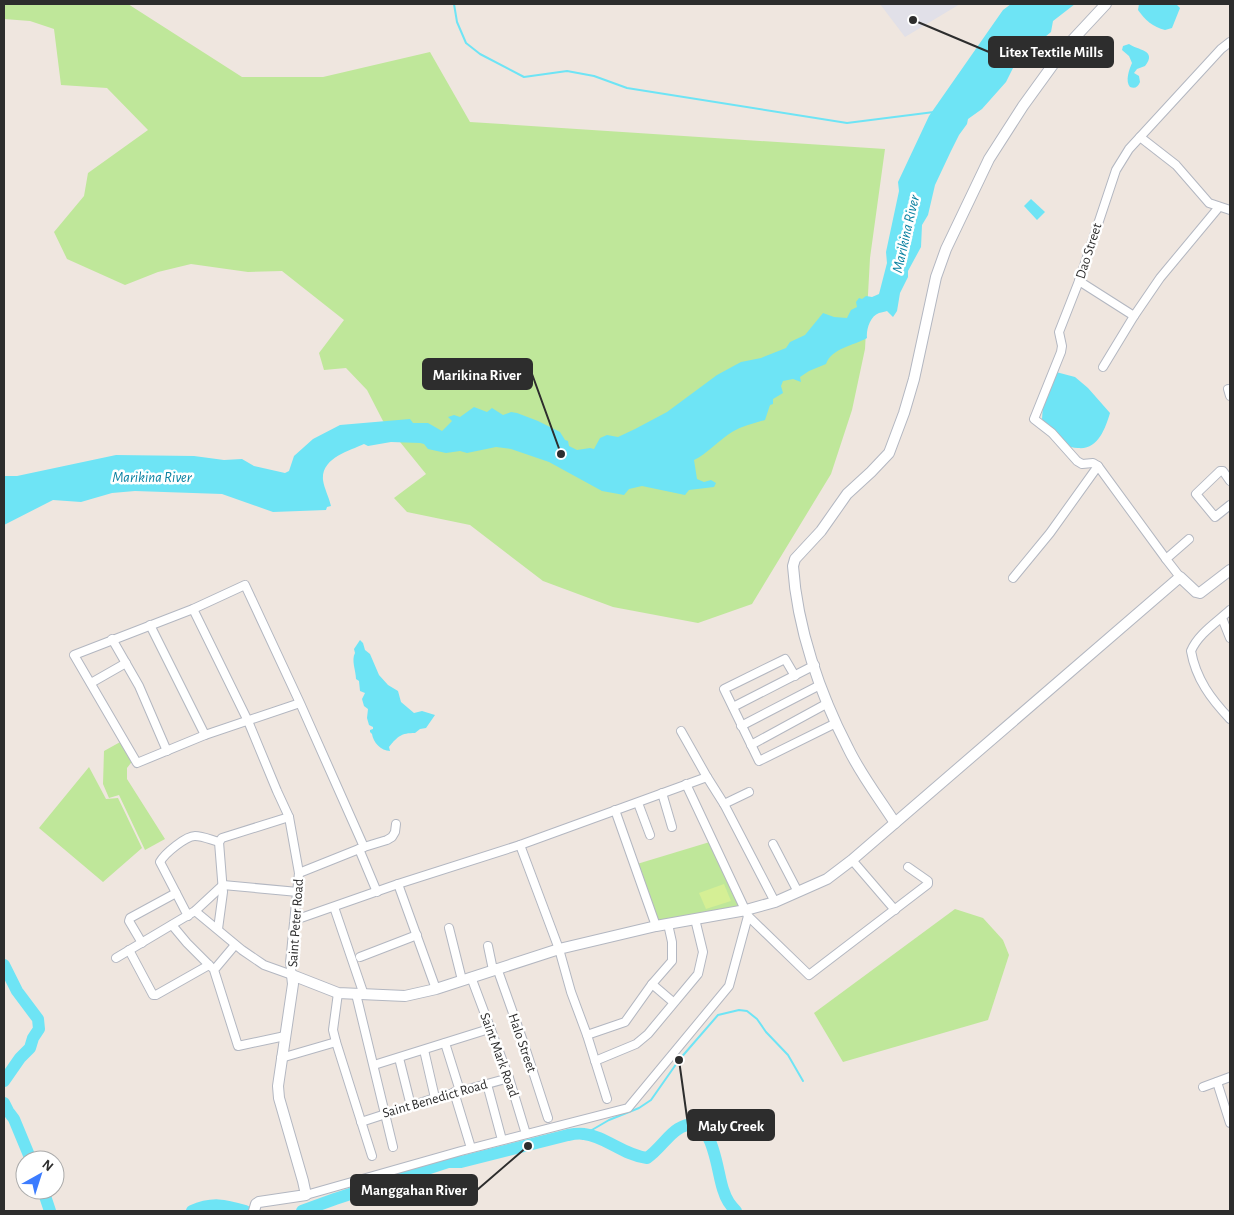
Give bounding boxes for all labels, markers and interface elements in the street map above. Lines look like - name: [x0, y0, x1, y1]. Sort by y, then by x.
- callout: Litex Textile Mills: [989, 37, 1113, 67]
- text: Litex Textile Mills: [999, 45, 1103, 60]
- water label: Marikina River: [890, 193, 922, 274]
- street label: Dao Street: [1073, 221, 1105, 281]
- callout: Marikina River: [423, 359, 532, 389]
- text: Marikina River: [433, 368, 522, 383]
- water label: Marikina River: [112, 470, 193, 485]
- street label: Saint Peter Road: [286, 878, 306, 968]
- street label: Saint Mark Road: [477, 1011, 521, 1099]
- street label: Halo Street: [505, 1012, 539, 1075]
- street label: Saint Benedict Road: [381, 1077, 489, 1121]
- callout: Maly Creek: [688, 1110, 774, 1140]
- text: Maly Creek: [698, 1119, 765, 1134]
- north arrow: [15, 1150, 65, 1200]
- text: N: [39, 1157, 56, 1174]
- callout: Manggahan River: [351, 1175, 477, 1205]
- text: Manggahan River: [361, 1183, 468, 1198]

